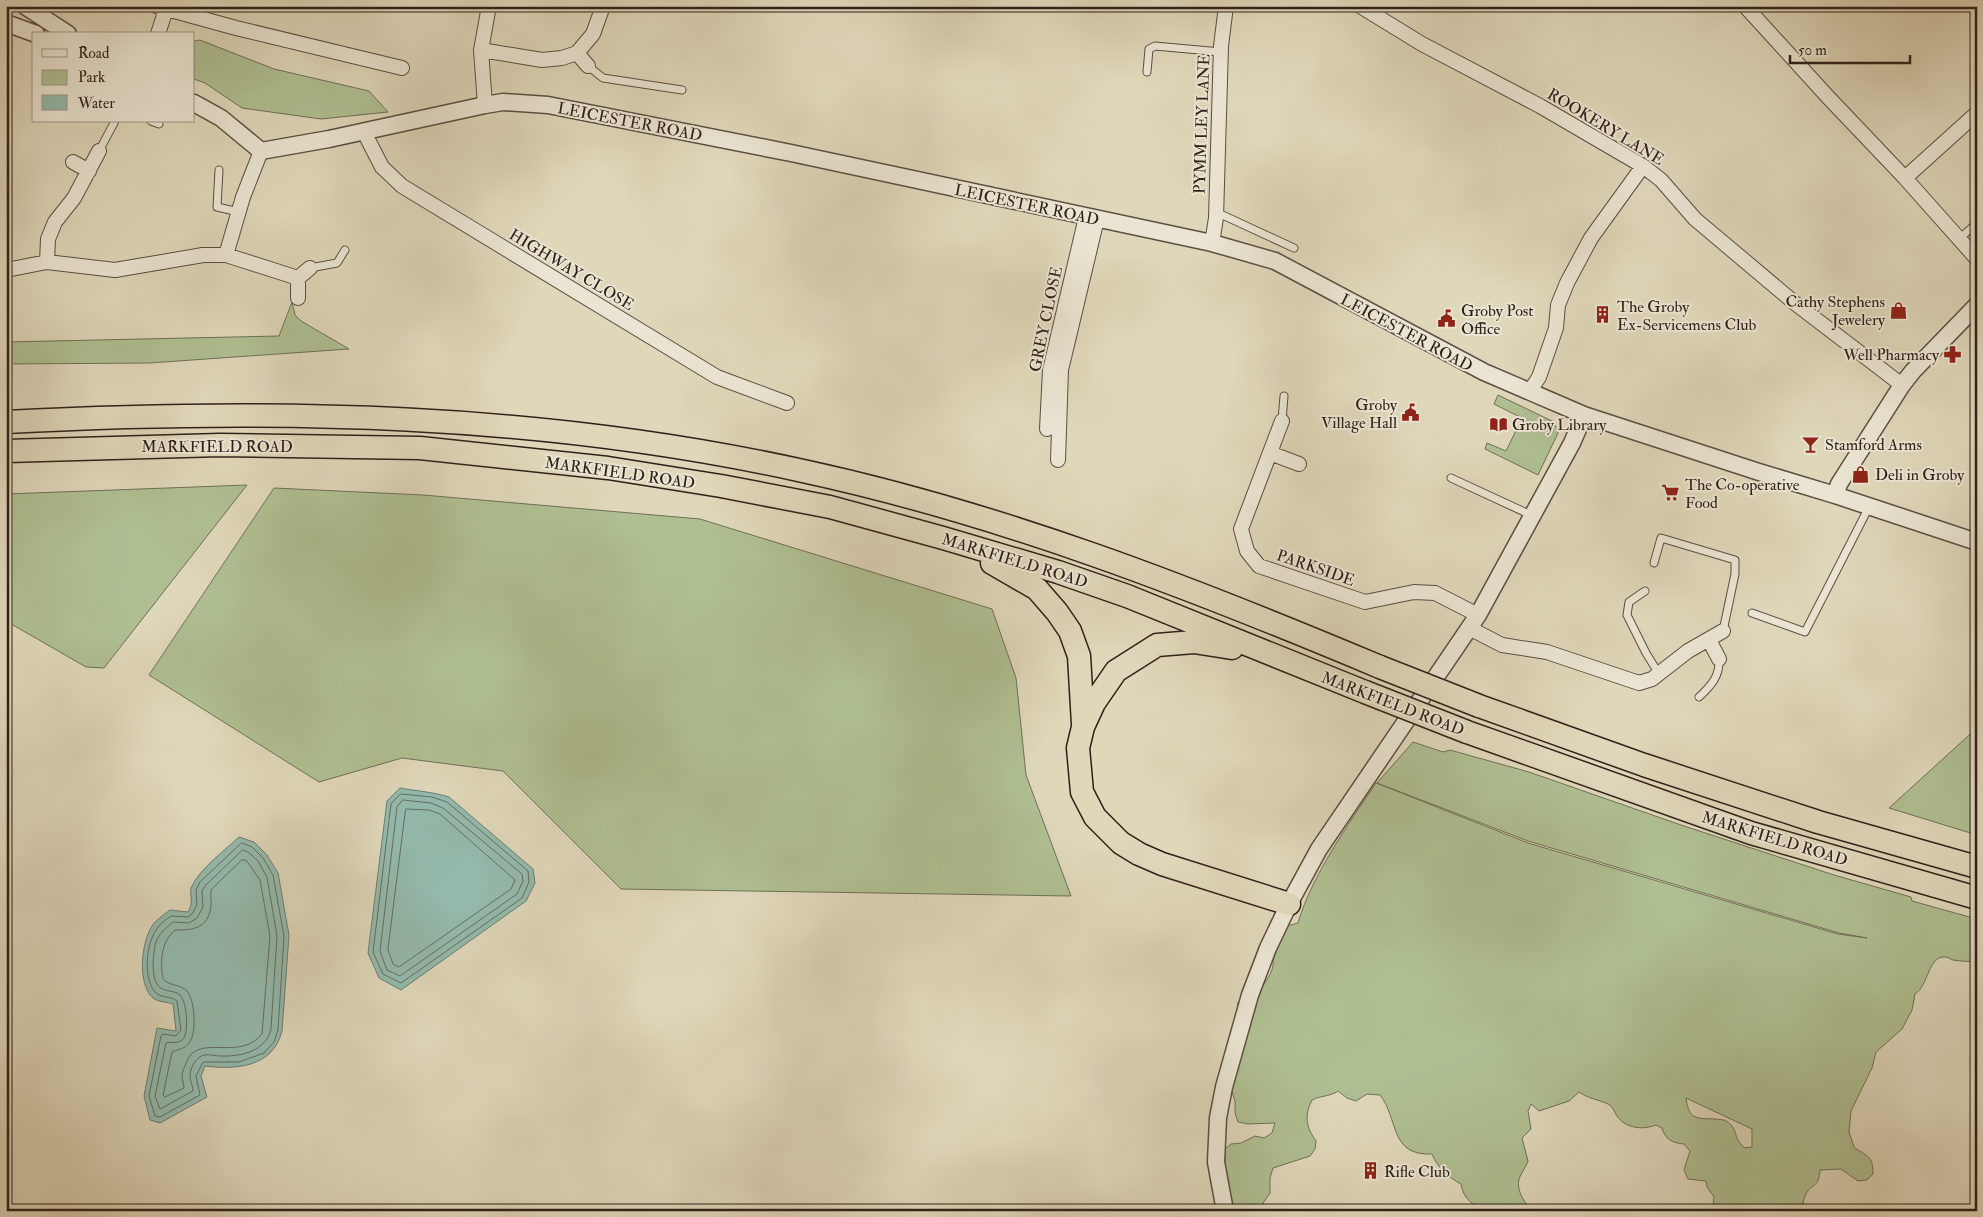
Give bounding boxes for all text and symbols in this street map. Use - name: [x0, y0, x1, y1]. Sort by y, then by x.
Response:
- legend: [32, 32, 195, 122]
- scale bar: [1790, 32, 1910, 64]
- text: 50 m: [1798, 41, 1827, 60]
- text: Road: [78, 44, 110, 63]
- street label: PYMM LEY LANE: [1190, 54, 1214, 194]
- text: Park: [78, 68, 105, 87]
- street label: ROOKERY LANE: [1543, 84, 1668, 170]
- text: Water: [77, 94, 115, 113]
- street label: LEICESTER ROAD: [556, 98, 704, 146]
- street label: LEICESTER ROAD: [953, 180, 1101, 230]
- street label: HIGHWAY CLOSE: [505, 225, 638, 315]
- street label: GREY CLOSE: [1025, 265, 1067, 374]
- street label: LEICESTER ROAD: [1337, 290, 1476, 376]
- place label: Cathy Stephens Jewelery: [1785, 292, 1886, 331]
- place label: The Groby Ex-Servicemens Club: [1617, 297, 1756, 335]
- shop icon: Cathy Stephens Jewelery: [1889, 300, 1909, 320]
- place label: Groby Post Office: [1461, 301, 1534, 339]
- building icon: The Groby Ex-Servicemens Club: [1593, 305, 1613, 325]
- public building icon: Groby Post Office: [1437, 309, 1457, 329]
- pharmacy icon: Well Pharmacy: [1943, 344, 1963, 364]
- place label: Well Pharmacy: [1842, 345, 1940, 365]
- place label: Groby Village Hall: [1321, 395, 1398, 433]
- public building icon: Groby Village Hall: [1401, 403, 1421, 423]
- library icon: Groby Library: [1488, 414, 1508, 434]
- place label: Groby Library: [1512, 415, 1607, 435]
- bar icon: Stamford Arms: [1801, 434, 1821, 454]
- place label: Stamford Arms: [1825, 435, 1922, 455]
- street label: MARKFIELD ROAD: [141, 437, 293, 457]
- street label: MARKFIELD ROAD: [543, 453, 696, 493]
- shop icon: Deli in Groby: [1851, 464, 1871, 484]
- place label: Deli in Groby: [1875, 465, 1965, 485]
- place label: The Co-operative Food: [1685, 475, 1800, 513]
- supermarket icon: The Co-operative Food: [1661, 483, 1681, 503]
- street label: MARKFIELD ROAD: [939, 529, 1090, 593]
- street label: PARKSIDE: [1274, 545, 1357, 591]
- street label: MARKFIELD ROAD: [1318, 667, 1467, 740]
- street label: MARKFIELD ROAD: [1699, 807, 1850, 871]
- building icon: Rifle Club: [1360, 1161, 1380, 1181]
- place label: Rifle Club: [1384, 1162, 1450, 1182]

